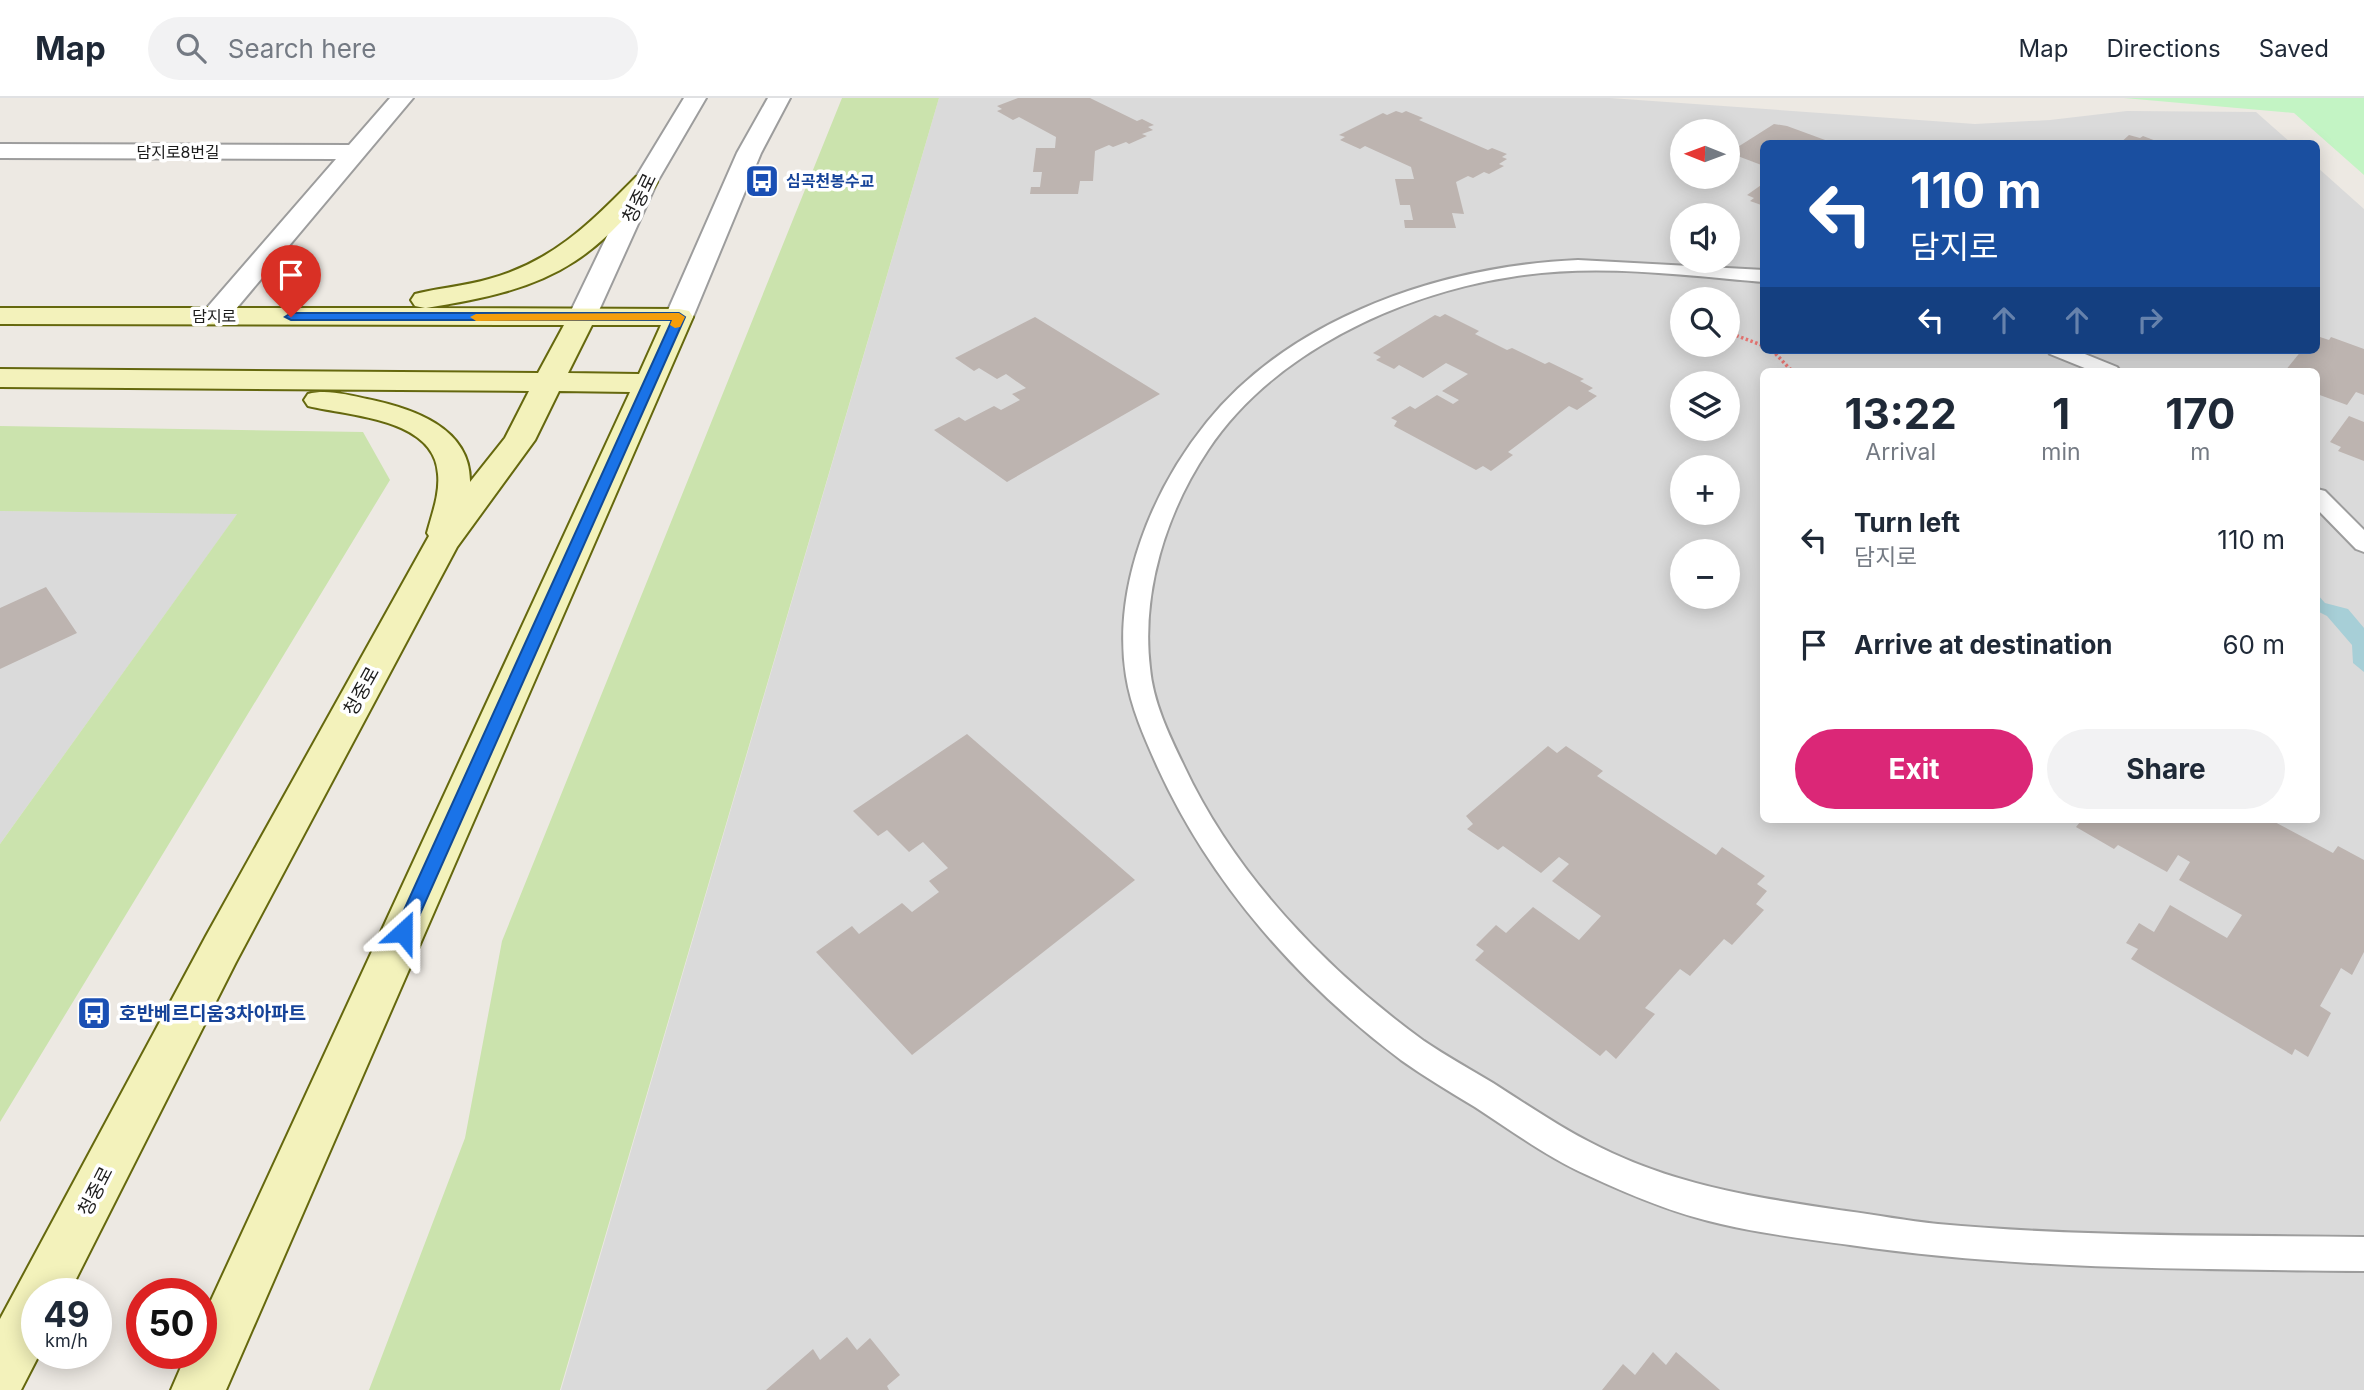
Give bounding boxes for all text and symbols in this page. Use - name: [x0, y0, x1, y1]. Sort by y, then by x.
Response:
- search box: [148, 17, 638, 80]
- text: Map: [35, 28, 106, 68]
- icon: search: [172, 29, 210, 67]
- text: Search here: [228, 33, 376, 64]
- text: Map: [2019, 34, 2068, 63]
- text: Directions: [2106, 34, 2221, 63]
- text: Saved: [2259, 34, 2329, 63]
- north arrow: [1670, 119, 1740, 189]
- map controls: [1670, 119, 1740, 609]
- street label: 담지로8번길: [136, 142, 220, 162]
- text: 110 m: [1910, 161, 2042, 220]
- bus stop icon: 심곡천봉수교: [743, 162, 781, 200]
- icon: left: [1795, 168, 1886, 259]
- street label: 청중로: [618, 170, 661, 227]
- place label: 심곡천봉수교: [786, 171, 875, 191]
- button: sound: [1670, 203, 1740, 273]
- text: 담지로: [1910, 227, 1998, 266]
- pin: [261, 245, 321, 317]
- icon: arrive: [272, 256, 310, 294]
- button: search: [1670, 287, 1740, 357]
- icon: left: [1912, 301, 1950, 339]
- icon: ahead: [1985, 301, 2023, 339]
- icon: ahead: [2058, 301, 2096, 339]
- icon: right: [2131, 301, 2169, 339]
- street label: 담지로: [192, 306, 236, 326]
- button: layers: [1670, 371, 1740, 441]
- text: 13:22: [1845, 388, 1957, 439]
- text: 1: [2052, 388, 2070, 439]
- text: 170: [2165, 388, 2235, 439]
- text: Arrival: [1865, 438, 1936, 466]
- text: min: [2041, 438, 2081, 466]
- text: m: [2190, 438, 2210, 466]
- button: +: [1670, 455, 1740, 525]
- text: Turn left: [1854, 507, 1960, 538]
- icon: left: [1795, 521, 1833, 559]
- text: 110 m: [2217, 524, 2285, 555]
- button: −: [1670, 539, 1740, 609]
- text: 담지로: [1854, 543, 1917, 571]
- icon: arrive: [1795, 626, 1833, 664]
- text: Arrive at destination: [1854, 629, 2113, 660]
- text: 60 m: [2222, 629, 2285, 660]
- street label: 청중로: [339, 663, 384, 720]
- button: Exit: [1795, 729, 2033, 809]
- button: Share: [2047, 729, 2285, 809]
- position arrow: [366, 895, 440, 969]
- bus stop icon: 호반베르디움3차아파트: [75, 994, 113, 1032]
- place label: 호반베르디움3차아파트: [119, 1002, 306, 1025]
- street label: 청중로: [73, 1163, 118, 1220]
- speed limit sign: 50: [126, 1278, 217, 1369]
- text: 49: [43, 1293, 90, 1335]
- text: km/h: [45, 1330, 88, 1351]

